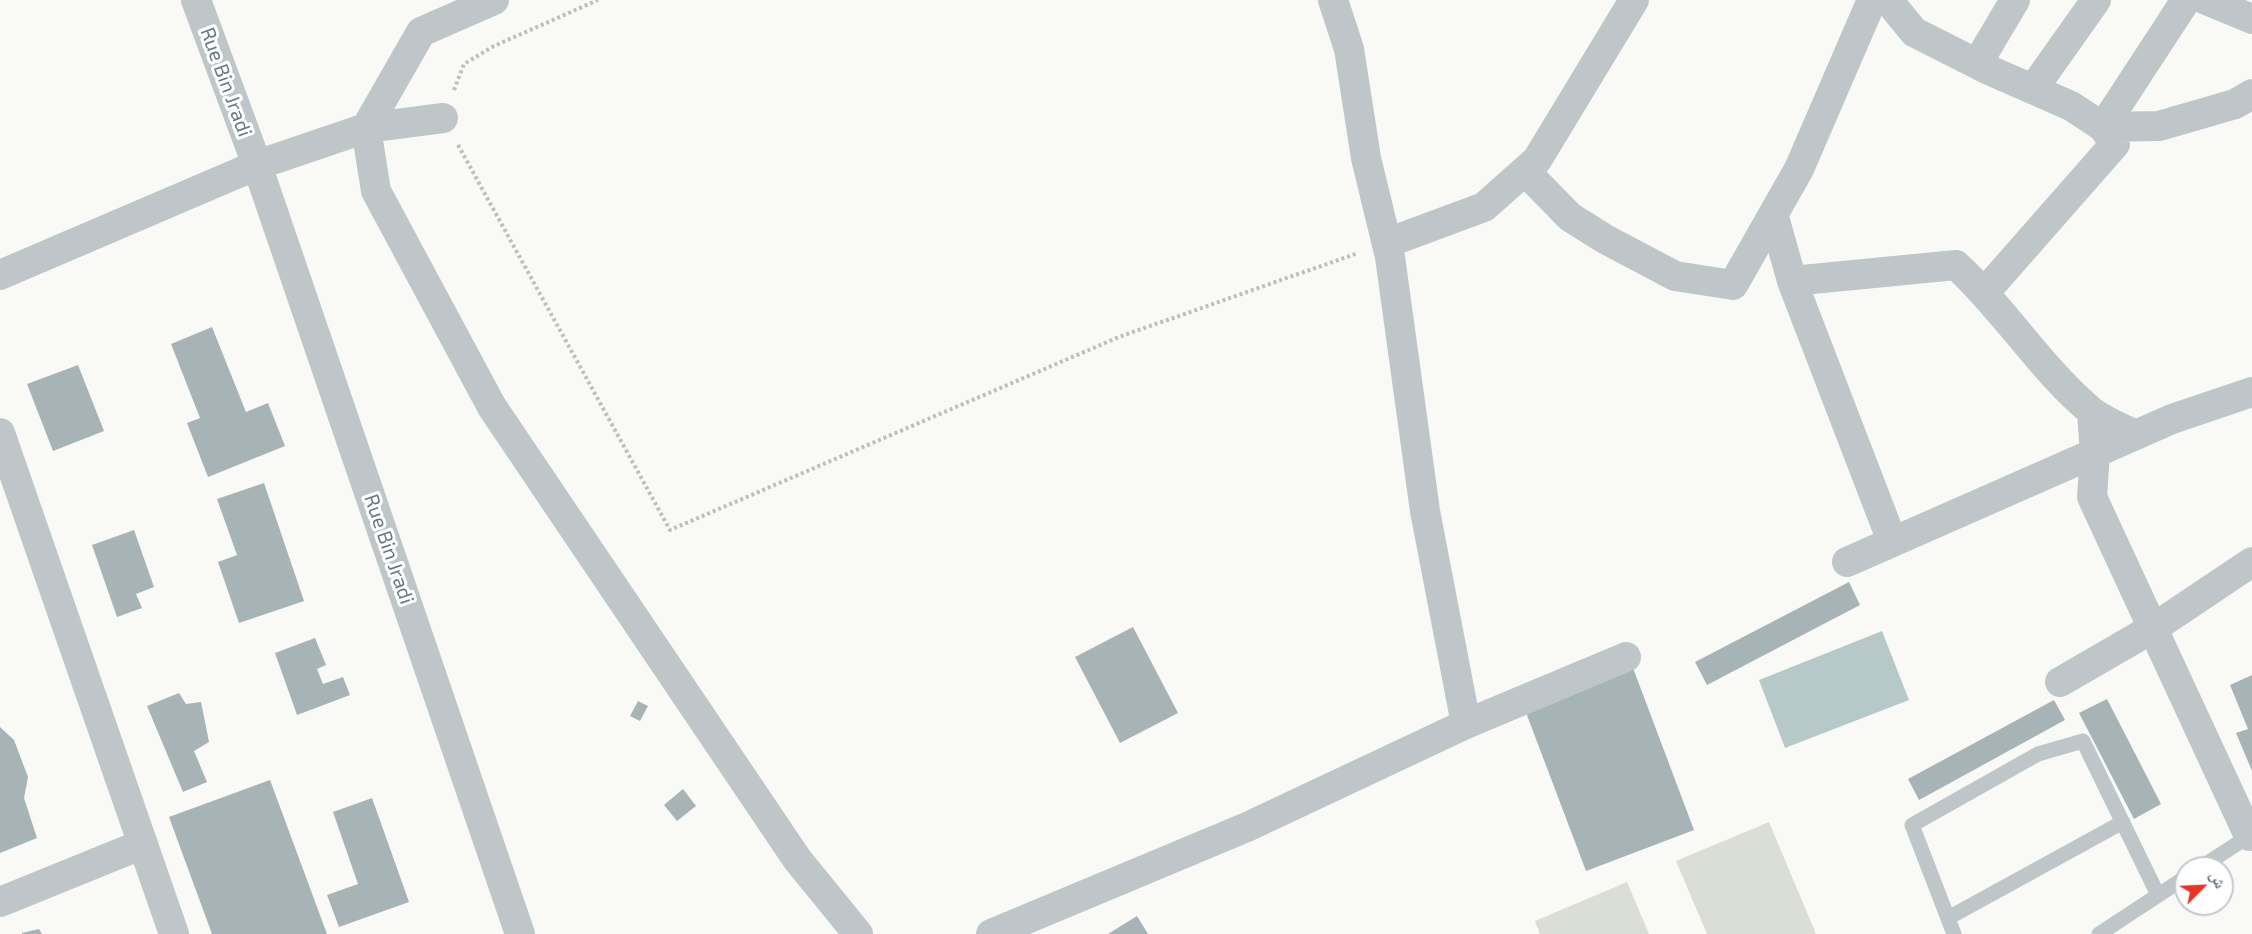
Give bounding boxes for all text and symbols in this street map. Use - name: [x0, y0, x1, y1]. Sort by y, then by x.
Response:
- street label: Rue Bin Jradi: [195, 24, 257, 140]
- street label: Rue Bin Jradi: [359, 491, 419, 607]
- north arrow: [2174, 856, 2234, 916]
- text: ش: [2207, 868, 2231, 891]

